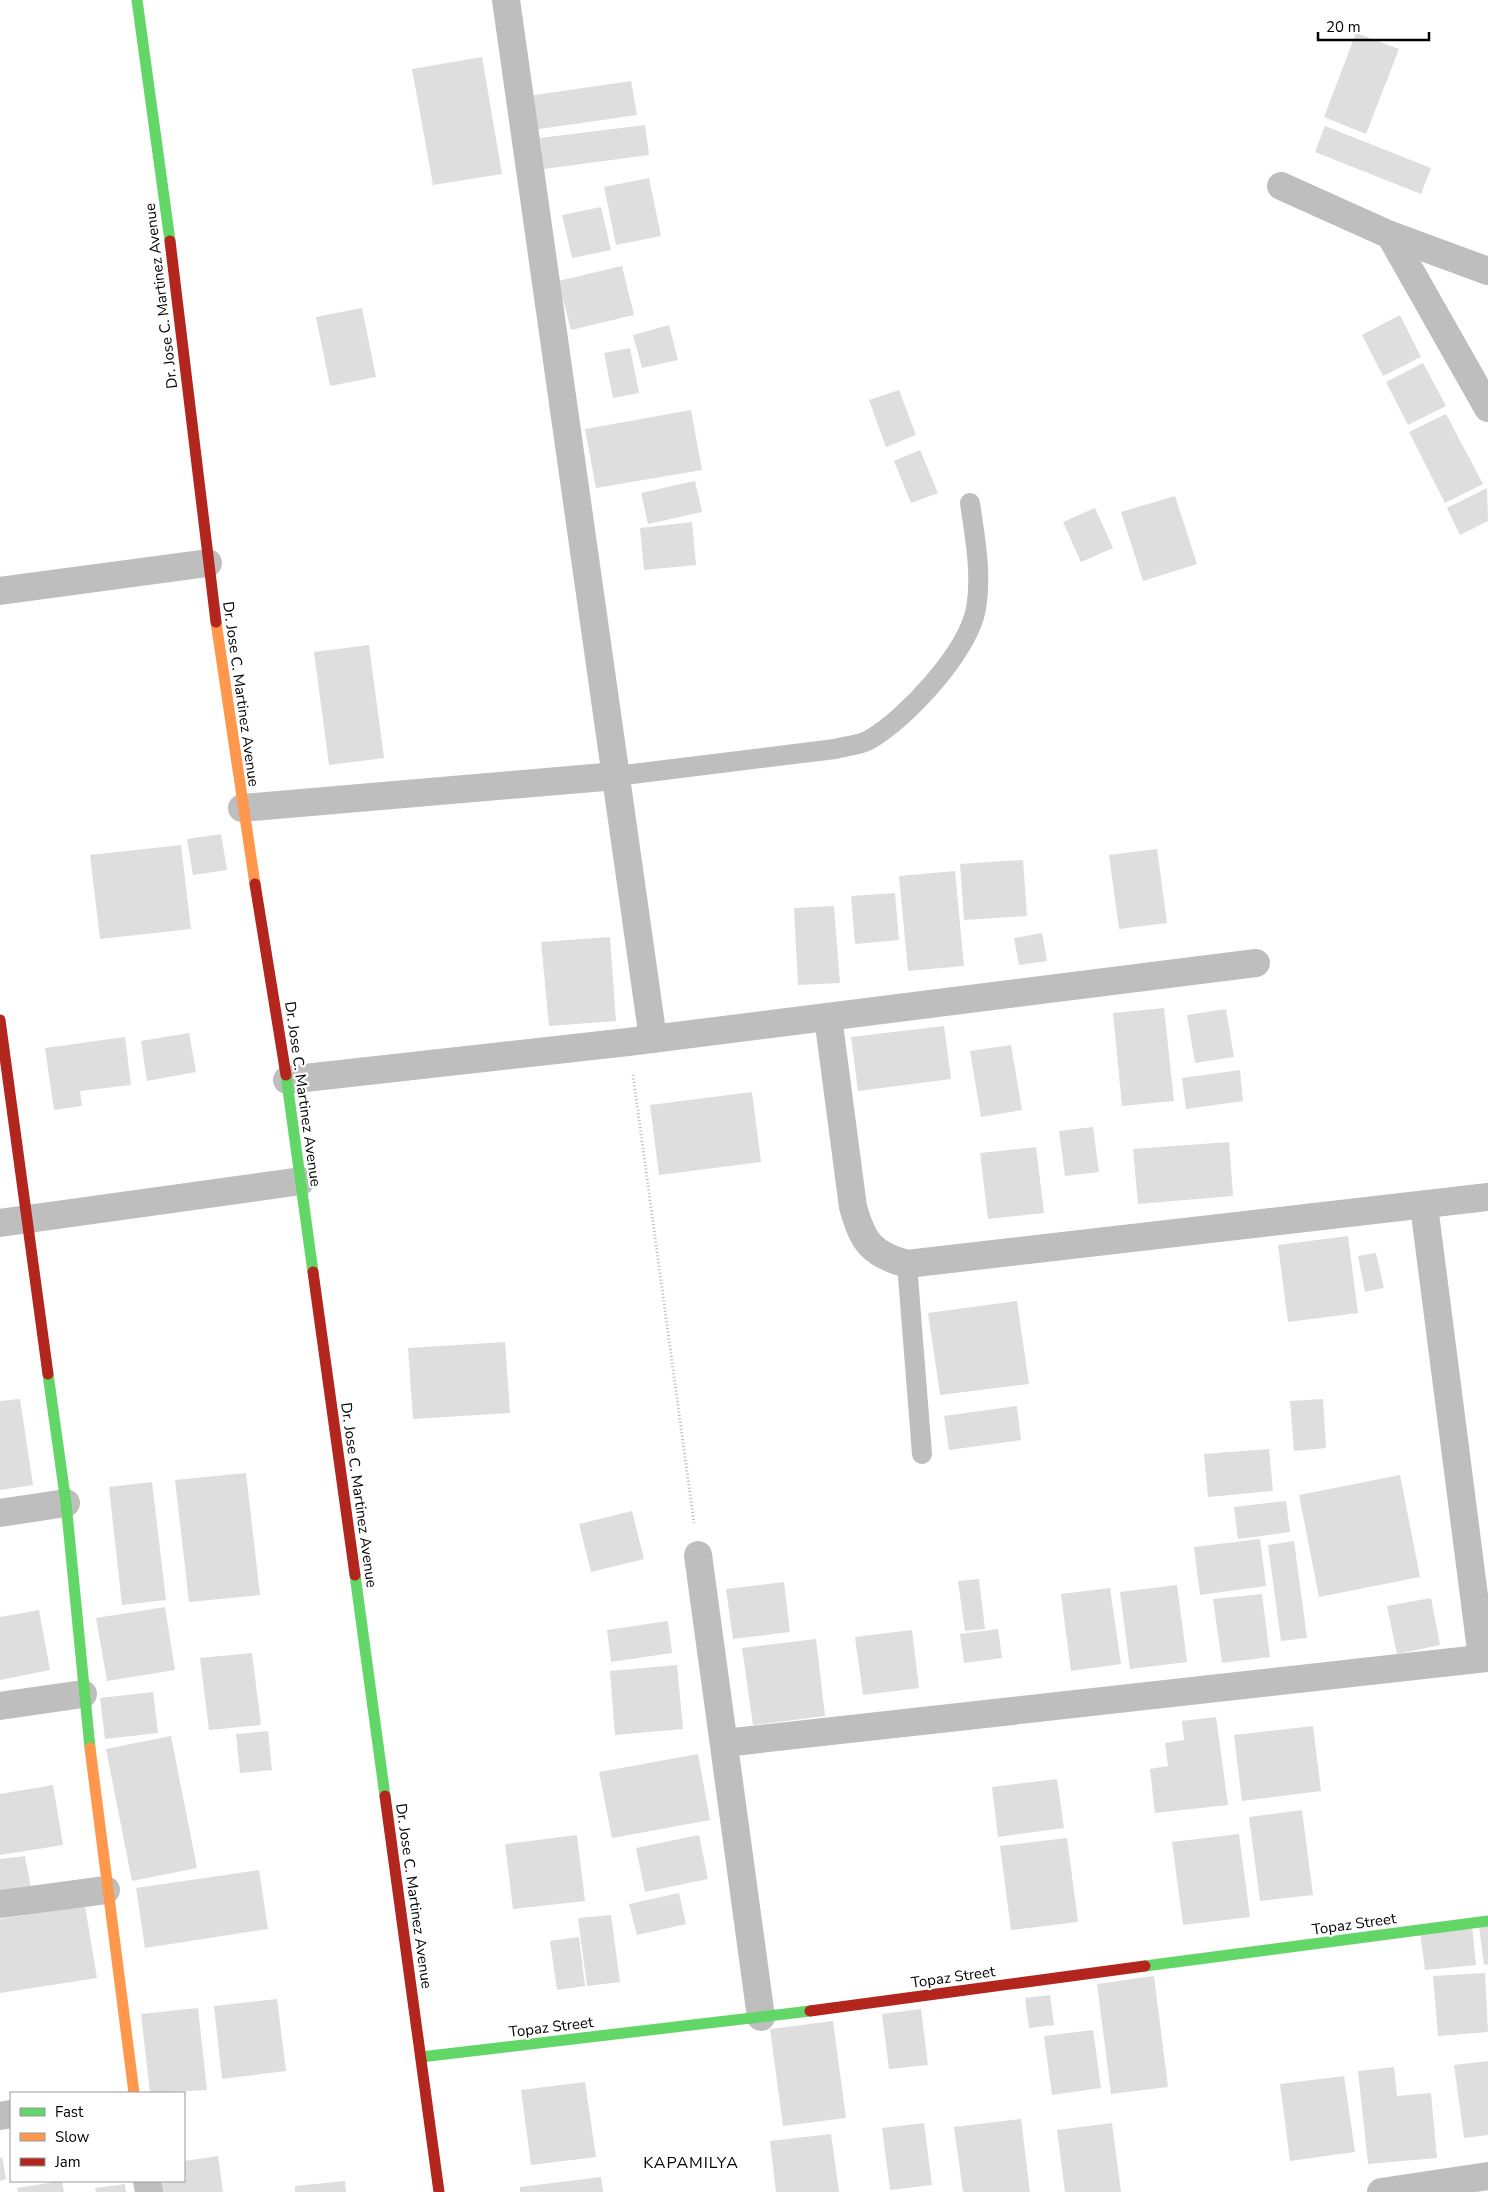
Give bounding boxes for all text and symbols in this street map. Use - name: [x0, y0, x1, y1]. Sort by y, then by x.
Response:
- scale bar: [1318, 10, 1429, 42]
- text: 20 m: [1326, 17, 1361, 37]
- street label: Dr. Jose C. Martinez Avenue: [140, 202, 182, 390]
- street label: Dr. Jose C. Martinez Avenue: [218, 600, 264, 788]
- street label: Dr. Jose C. Martinez Avenue: [280, 1000, 326, 1188]
- street label: Dr. Jose C. Martinez Avenue: [336, 1401, 382, 1589]
- street label: Dr. Jose C. Martinez Avenue: [391, 1802, 437, 1990]
- street label: Topaz Street: [1311, 1908, 1398, 1940]
- street label: Topaz Street: [910, 1961, 997, 1993]
- street label: Topaz Street: [508, 2012, 595, 2042]
- legend: [10, 2092, 185, 2182]
- text: Fast: [55, 2102, 84, 2122]
- text: Slow: [55, 2127, 90, 2147]
- text: Jam: [54, 2152, 81, 2172]
- district label: KAPAMILYA: [643, 2152, 739, 2174]

